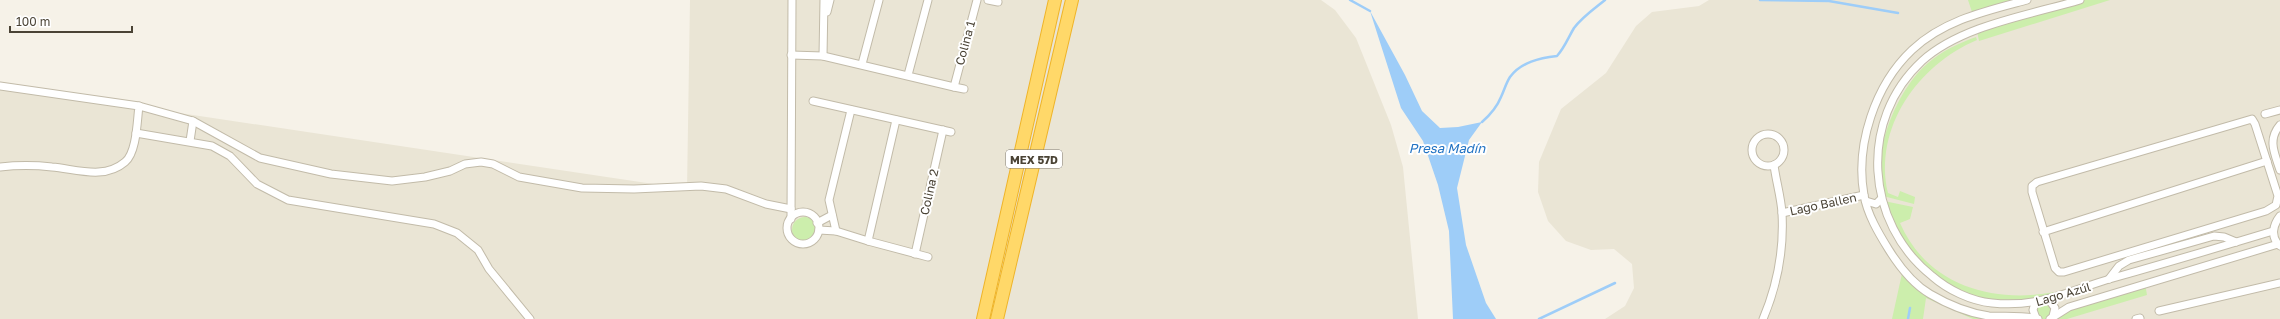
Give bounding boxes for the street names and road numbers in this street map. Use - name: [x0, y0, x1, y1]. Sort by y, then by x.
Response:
- street label: Colina 1: [952, 19, 978, 67]
- road number: MEX 57D: [1006, 150, 1062, 168]
- street label: Colina 2: [916, 168, 942, 216]
- street label: Lago Ballen: [1788, 190, 1858, 218]
- street label: Lago Azúl: [2034, 279, 2092, 309]

